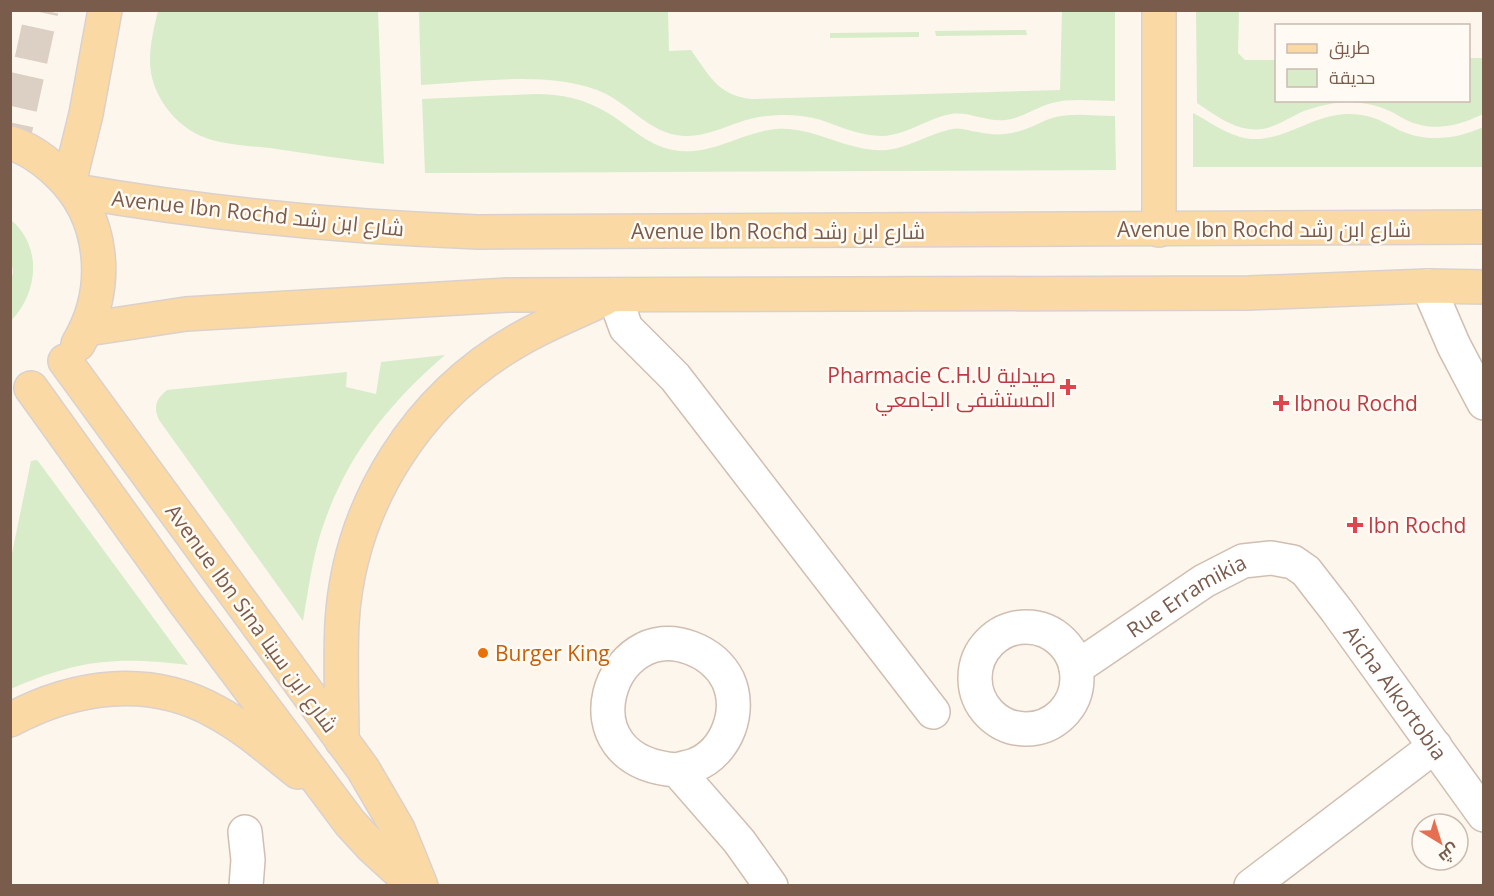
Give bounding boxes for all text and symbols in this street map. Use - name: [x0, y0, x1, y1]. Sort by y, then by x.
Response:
- legend: [1275, 24, 1470, 102]
- text: طريق: [1329, 35, 1370, 60]
- text: حديقة: [1329, 65, 1375, 89]
- street label: Avenue Ibn Rochd شارع ابن رشد: [110, 184, 406, 243]
- street label: Avenue Ibn Rochd شارع ابن رشد: [1117, 215, 1411, 244]
- street label: Avenue Ibn Rochd شارع ابن رشد: [631, 217, 925, 246]
- place label: Pharmacie C.H.U صيدلية المستشفى الجامعي: [827, 361, 1056, 416]
- marker: Pharmacie C.H.U صيدلية المستشفى الجامعي: [1061, 380, 1075, 394]
- place label: Ibnou Rochd: [1294, 389, 1418, 417]
- marker: Ibnou Rochd: [1272, 394, 1290, 412]
- street label: Avenue Ibn Sina شارع ابن سينا: [159, 498, 344, 738]
- place label: Ibn Rochd: [1368, 511, 1466, 539]
- marker: Ibn Rochd: [1346, 516, 1364, 534]
- street label: Rue Erramikia: [1121, 548, 1251, 644]
- street label: Aicha Alkortobia: [1338, 620, 1454, 765]
- place label: Burger King: [495, 639, 610, 667]
- marker: Burger King: [476, 646, 490, 660]
- north arrow: [1410, 812, 1470, 872]
- text: ش: [1434, 839, 1464, 869]

